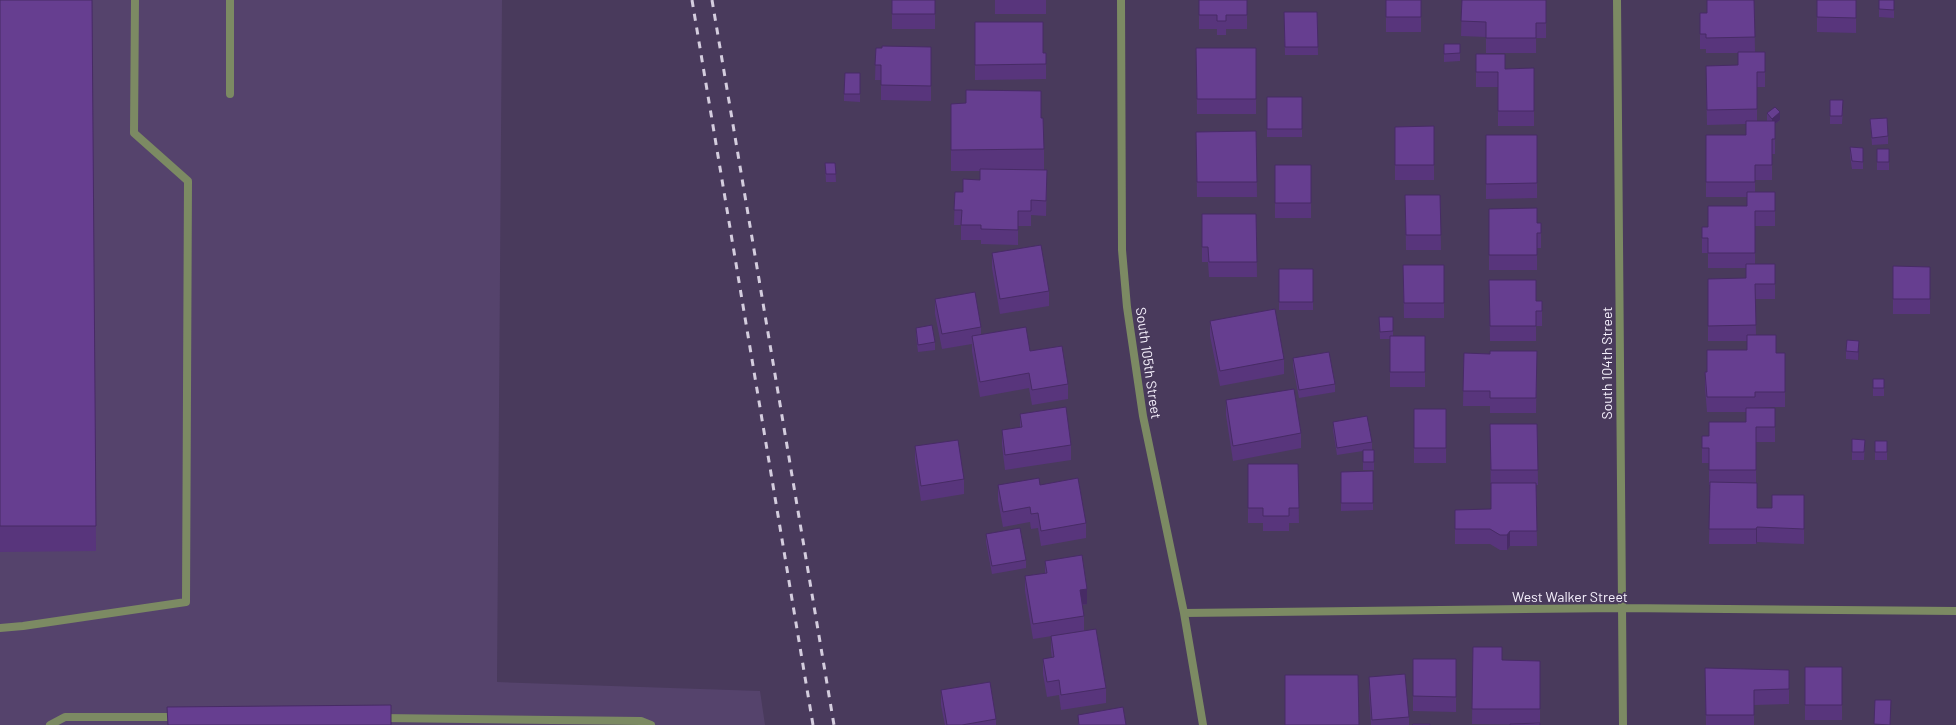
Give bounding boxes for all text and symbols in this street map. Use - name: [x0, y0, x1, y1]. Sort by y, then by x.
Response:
- street label: South 105th Street: [1133, 306, 1165, 420]
- street label: South 104th Street: [1598, 307, 1615, 419]
- street label: West Walker Street: [1512, 588, 1628, 605]

